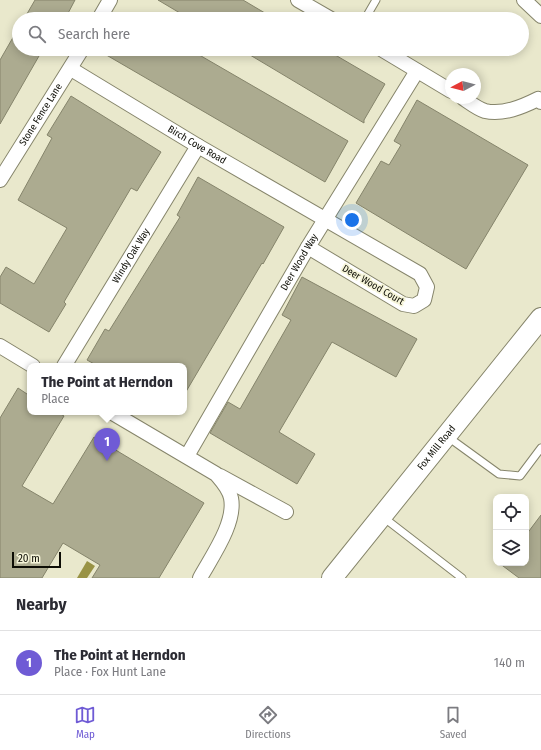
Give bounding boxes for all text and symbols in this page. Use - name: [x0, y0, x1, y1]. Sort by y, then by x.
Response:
- search box: [12, 12, 529, 56]
- icon: search: [26, 23, 48, 45]
- text: Search here: [58, 25, 130, 43]
- north arrow: [445, 68, 481, 104]
- street label: Stone Fence Lane: [17, 81, 65, 148]
- street label: Birch Cove Road: [165, 123, 228, 167]
- your location: [342, 210, 362, 230]
- street label: Windy Oak Way: [110, 226, 153, 285]
- street label: Deer Wood Way: [278, 231, 321, 293]
- street label: Deer Wood Court: [340, 262, 407, 308]
- popup: [27, 363, 187, 415]
- text: The Point at Herndon: [41, 373, 173, 391]
- text: Place: [41, 391, 69, 406]
- street label: Fox Mill Road: [415, 423, 458, 473]
- pin: 1: [94, 428, 120, 461]
- map controls: [493, 494, 529, 566]
- button: locate: [493, 494, 529, 530]
- button: layers: [493, 530, 529, 566]
- scale bar: [12, 550, 61, 569]
- text: 20 m: [18, 552, 40, 565]
- text: Nearby: [16, 594, 67, 615]
- text: The Point at Herndon: [54, 646, 186, 664]
- text: 1: [26, 655, 32, 670]
- text: 140 m: [494, 655, 525, 670]
- text: Place · Fox Hunt Lane: [54, 664, 166, 679]
- tab: Map: [74, 704, 96, 741]
- tab: Directions: [245, 704, 291, 741]
- tab: Saved: [440, 704, 467, 741]

